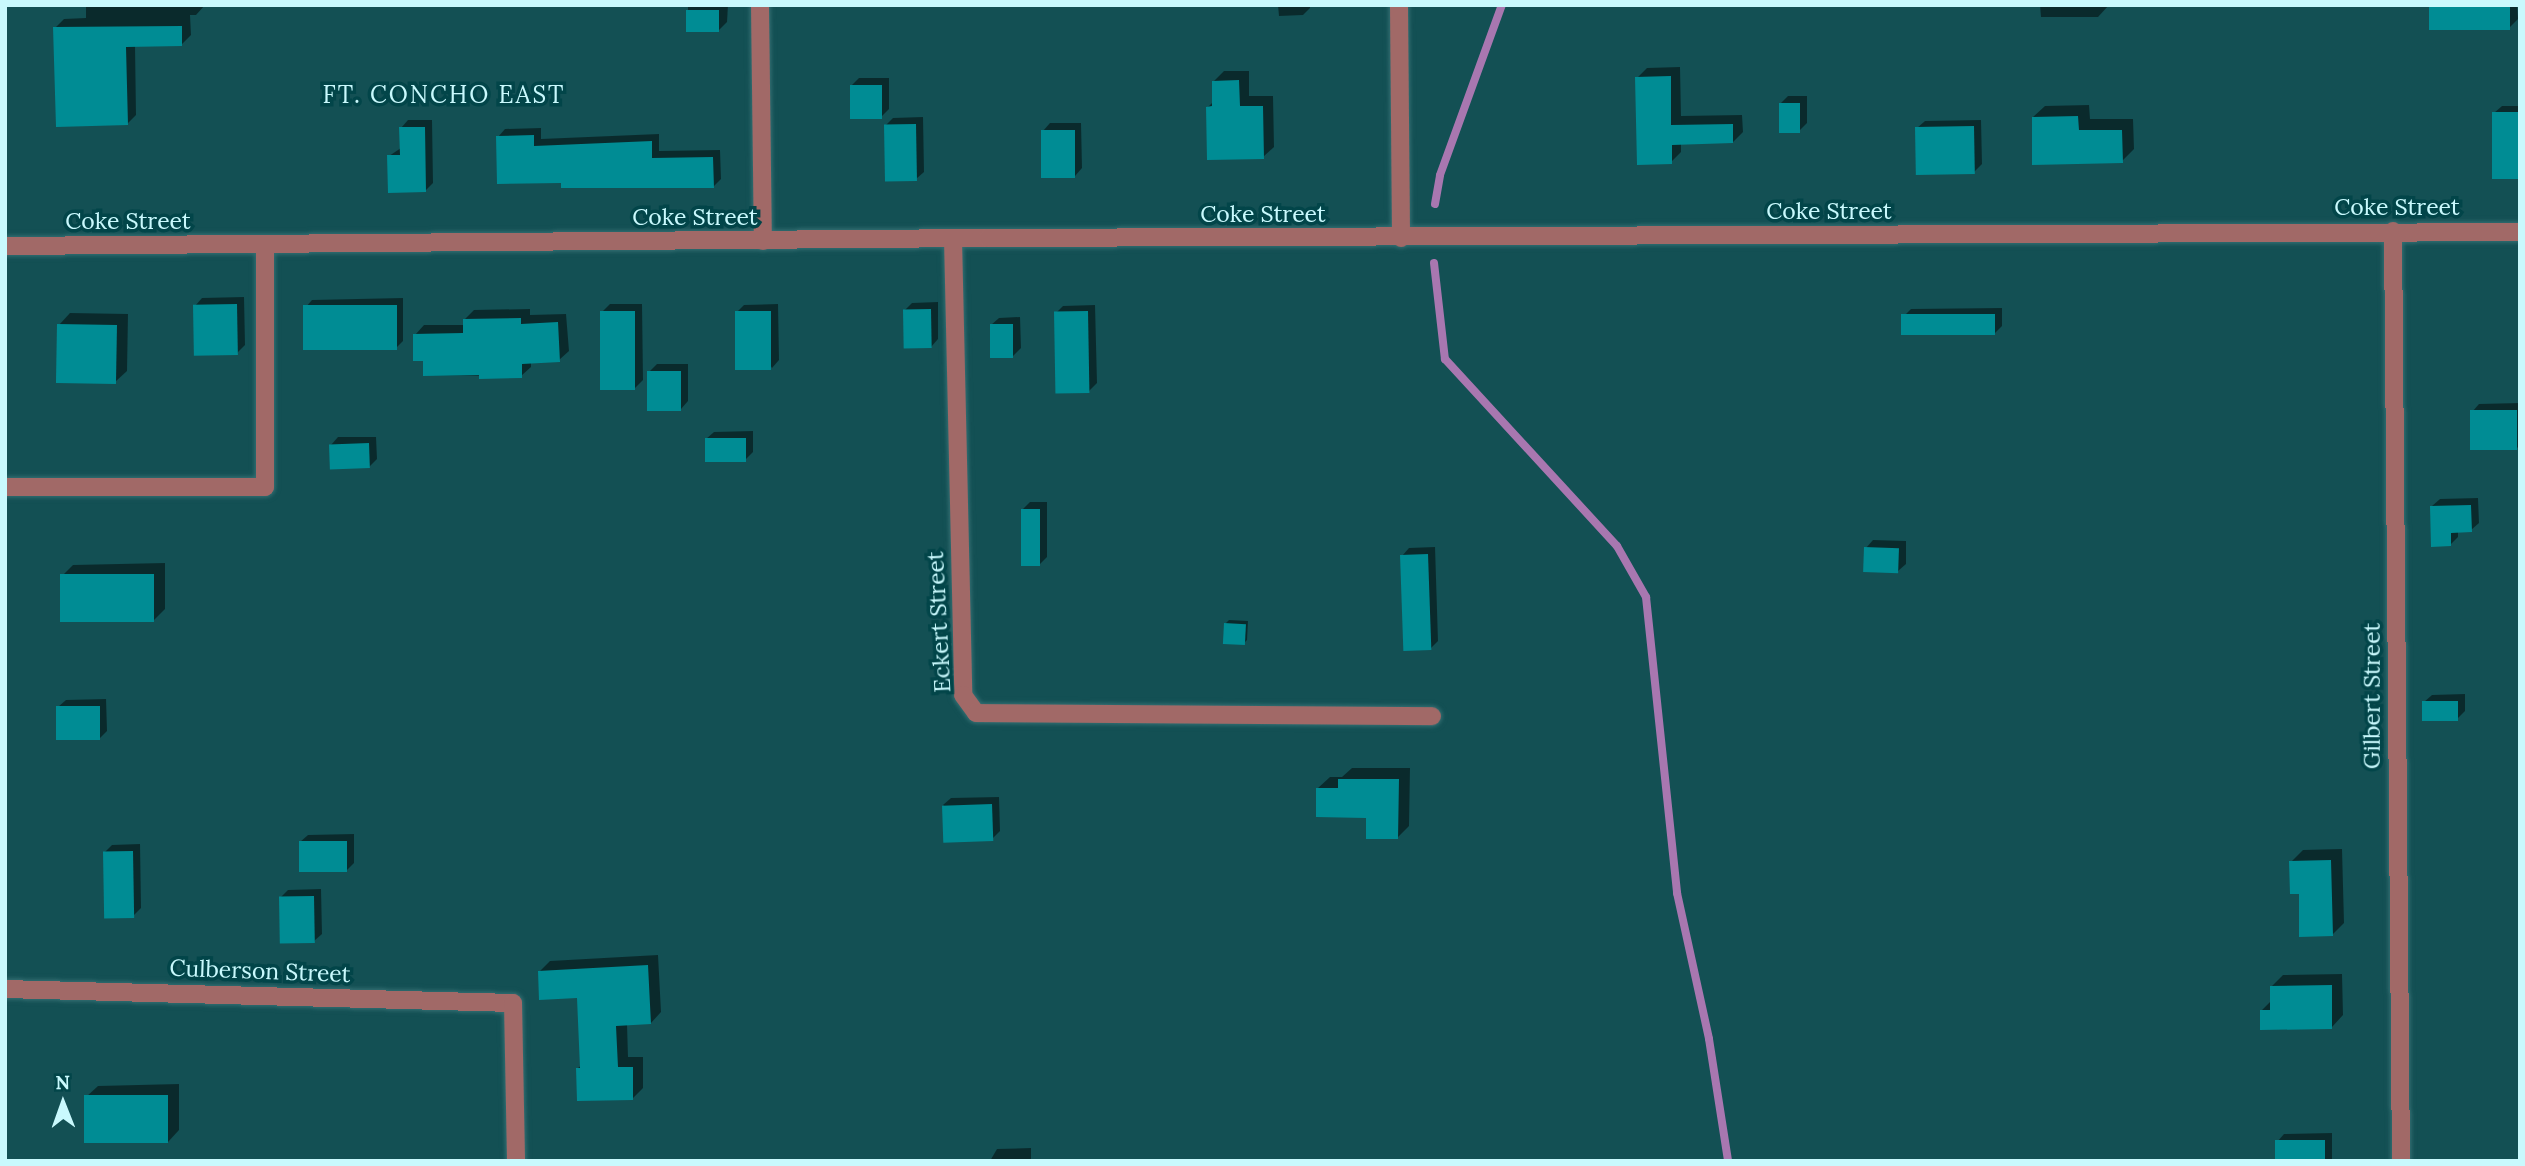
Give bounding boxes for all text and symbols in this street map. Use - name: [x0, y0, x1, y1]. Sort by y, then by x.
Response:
- district label: FT. CONCHO EAST: [324, 81, 564, 109]
- street label: Coke Street: [2334, 193, 2460, 221]
- street label: Coke Street: [1766, 197, 1892, 225]
- street label: Coke Street: [1200, 200, 1326, 228]
- street label: Coke Street: [632, 203, 758, 231]
- street label: Coke Street: [65, 207, 191, 235]
- street label: Eckert Street: [922, 551, 956, 693]
- street label: Gilbert Street: [2358, 623, 2386, 769]
- street label: Culberson Street: [169, 954, 351, 988]
- north arrow: [28, 1068, 98, 1138]
- text: N: [55, 1070, 70, 1094]

